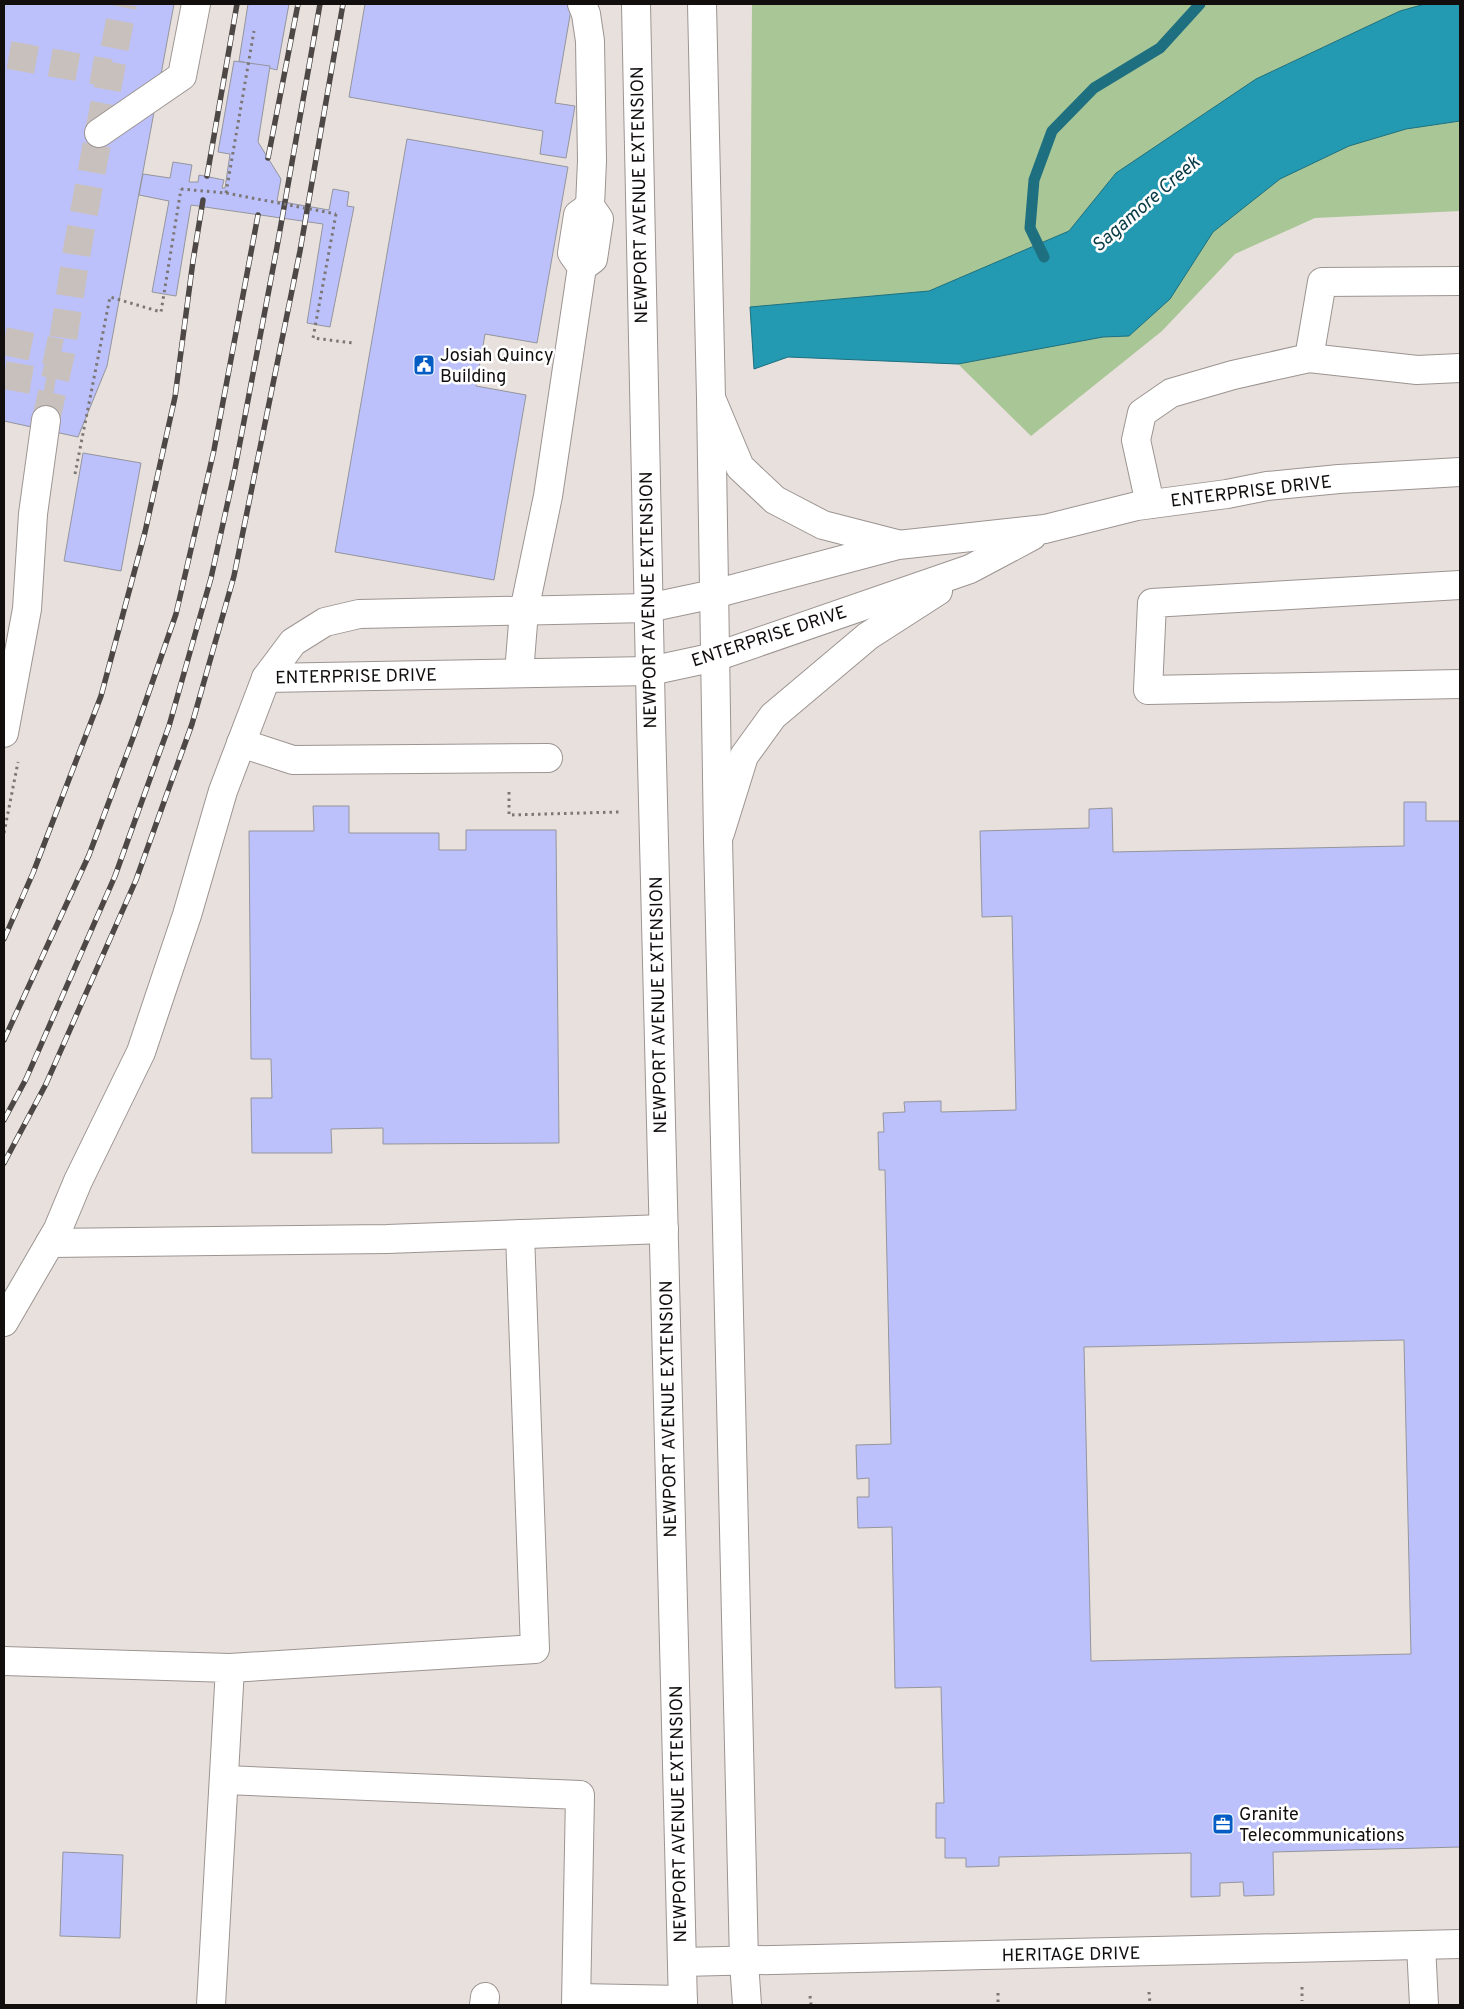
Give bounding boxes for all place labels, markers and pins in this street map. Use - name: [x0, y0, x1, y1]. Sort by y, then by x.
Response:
- place label: Josiah Quincy Building: [440, 345, 553, 389]
- public building icon: Josiah Quincy Building: [412, 353, 436, 377]
- place label: Granite Telecommunications: [1239, 1804, 1405, 1848]
- office icon: Granite Telecommunications: [1211, 1812, 1235, 1836]

